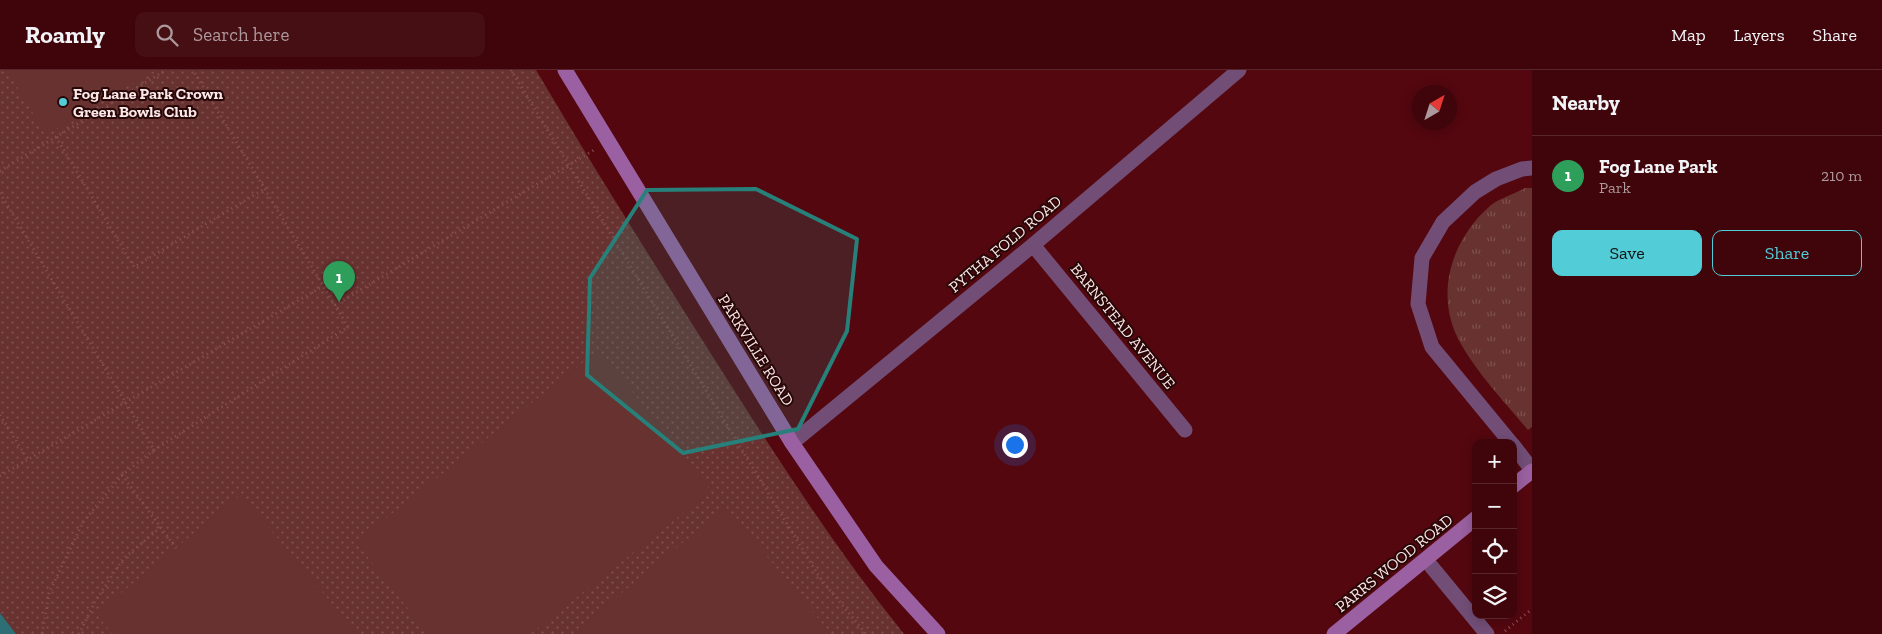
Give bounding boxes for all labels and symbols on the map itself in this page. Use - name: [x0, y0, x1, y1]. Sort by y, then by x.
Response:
- place label: Fog Lane Park Crown Green Bowls Club: [73, 84, 224, 121]
- north arrow: [1412, 85, 1457, 130]
- marker: Fog Lane Park Crown Green Bowls Club: [57, 96, 69, 108]
- street label: PYTHA FOLD ROAD: [945, 191, 1065, 297]
- street label: BARNSTEAD AVENUE: [1067, 259, 1179, 393]
- pin: 1: [323, 261, 355, 302]
- street label: PARKVILLE ROAD: [714, 291, 798, 409]
- your location: [1002, 432, 1028, 458]
- street label: PARRS WOOD ROAD: [1332, 510, 1456, 616]

